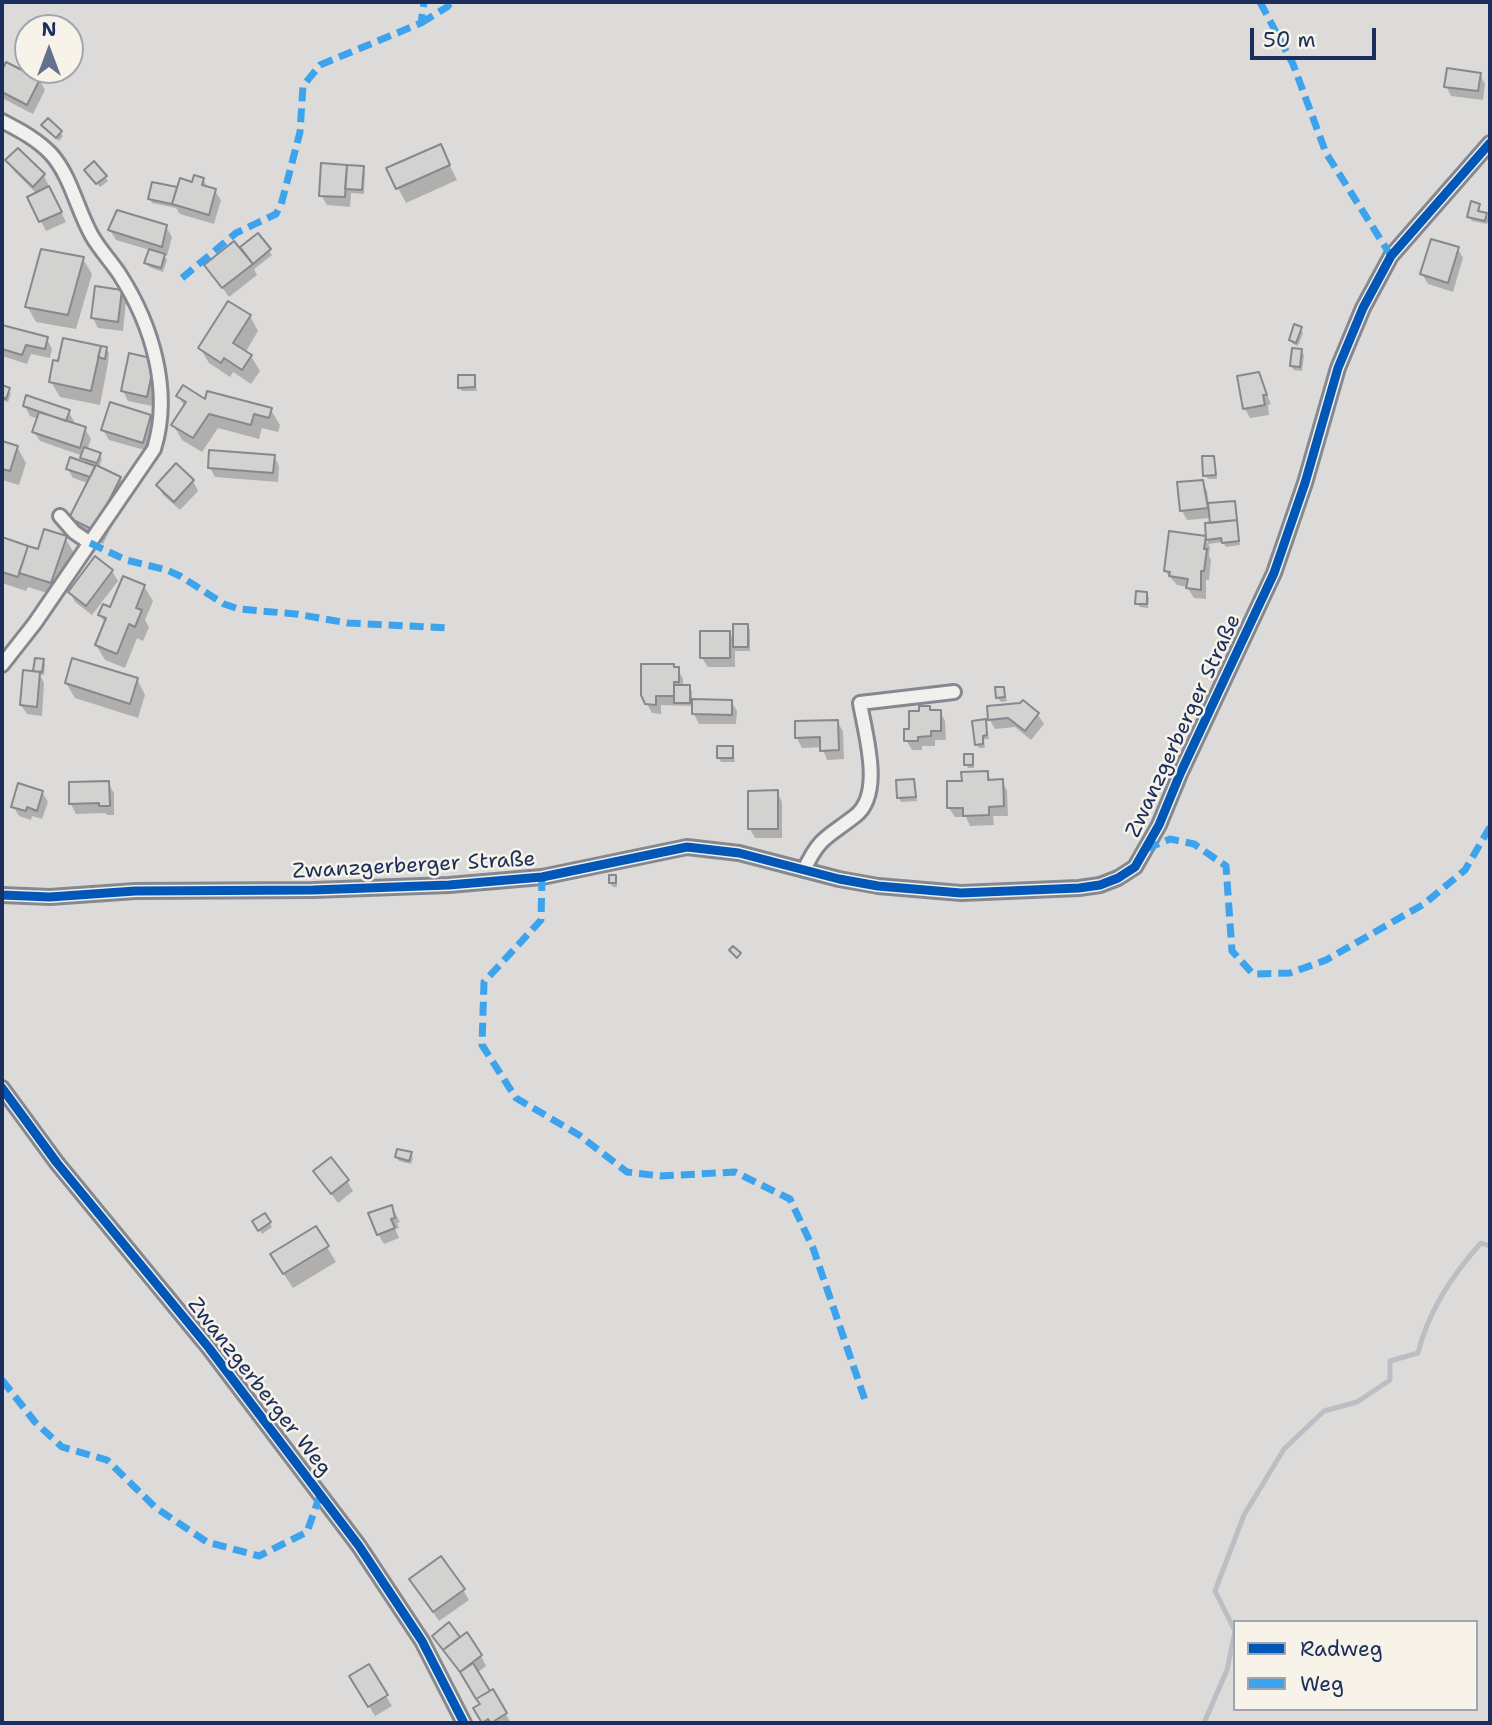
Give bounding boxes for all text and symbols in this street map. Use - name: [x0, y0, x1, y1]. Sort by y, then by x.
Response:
- north arrow: [14, 14, 84, 84]
- scale bar: [1254, 14, 1380, 58]
- text: N: [41, 17, 57, 42]
- text: 50 m: [1263, 26, 1316, 54]
- street label: Zwanzgerberger Straße: [1121, 610, 1247, 842]
- street label: Zwanzgerberger Straße: [292, 847, 536, 885]
- street label: Zwanzgerberger Weg: [182, 1293, 336, 1481]
- legend: [1233, 1620, 1478, 1711]
- text: Radweg: [1300, 1635, 1383, 1663]
- text: Weg: [1300, 1670, 1344, 1698]

